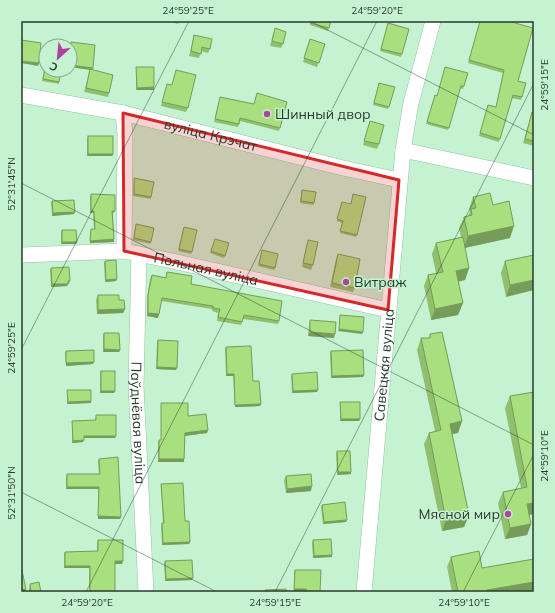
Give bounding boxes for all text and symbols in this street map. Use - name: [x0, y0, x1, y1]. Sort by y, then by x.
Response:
- text: 24°59'25"E: [162, 4, 214, 17]
- text: 24°59'20"E: [351, 4, 403, 17]
- north arrow: [38, 38, 78, 78]
- text: С: [47, 59, 60, 75]
- text: 24°59'15"E: [538, 59, 551, 111]
- place label: Шинный двор: [275, 105, 371, 123]
- marker: Шинный двор: [262, 109, 272, 119]
- street label: вуліца Крэчат: [162, 115, 260, 155]
- text: 52°31'45"N: [5, 157, 18, 211]
- street label: Польная вуліца: [152, 248, 260, 289]
- place label: Витраж: [354, 273, 407, 291]
- marker: Витраж: [341, 277, 351, 287]
- street label: Савецкая вуліца: [370, 308, 398, 422]
- text: 24°59'25"E: [5, 322, 18, 374]
- street label: Паўднёвая вуліца: [127, 361, 150, 485]
- text: 24°59'10"E: [538, 430, 551, 482]
- text: 52°31'50"N: [5, 466, 18, 520]
- place label: Мясной мир: [418, 505, 500, 523]
- marker: Мясной мир: [503, 509, 513, 519]
- text: 24°59'20"E: [61, 596, 113, 609]
- text: 24°59'15"E: [249, 596, 301, 609]
- text: 24°59'10"E: [438, 596, 490, 609]

